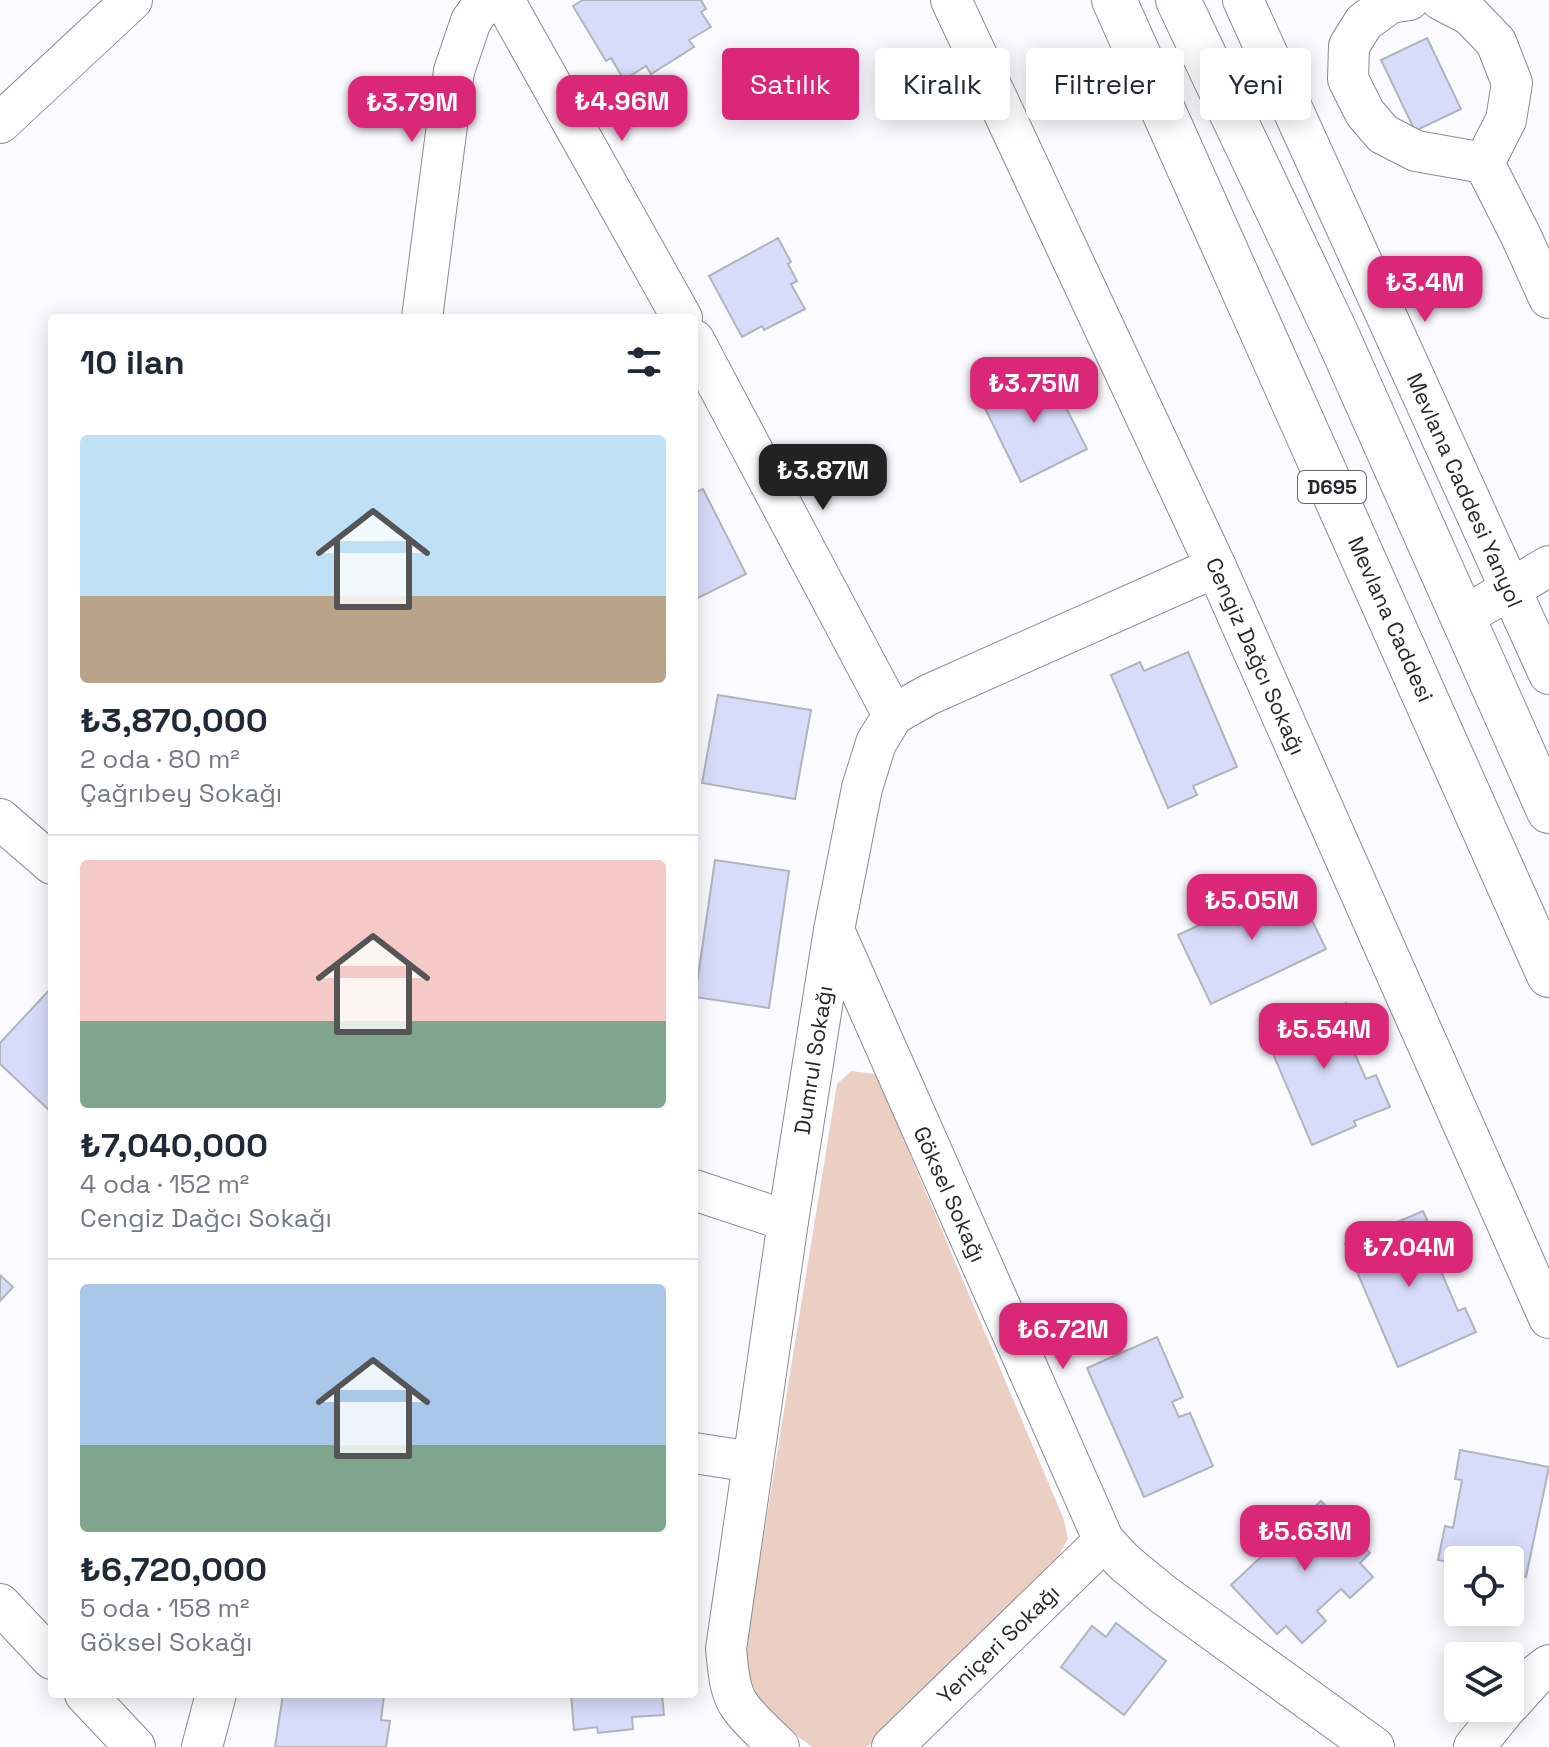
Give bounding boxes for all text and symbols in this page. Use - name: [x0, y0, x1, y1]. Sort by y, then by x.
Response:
- chip: Satılık: [722, 48, 859, 120]
- chip: Kiralık: [875, 48, 1010, 120]
- chip: Filtreler: [1026, 48, 1184, 120]
- chip: Yeni: [1200, 48, 1311, 120]
- pin: ₺4.96M: [557, 75, 687, 143]
- pin: ₺3.79M: [347, 76, 477, 144]
- text: ₺4.96M: [574, 84, 670, 118]
- text: ₺3.79M: [366, 85, 458, 119]
- pin: ₺3.4M: [1369, 256, 1481, 324]
- text: ₺3.4M: [1385, 265, 1465, 299]
- icon: filters: [622, 340, 666, 384]
- text: 10 ilan: [80, 341, 185, 384]
- pin: ₺3.75M: [969, 357, 1099, 425]
- text: ₺3.75M: [988, 366, 1080, 400]
- street label: Mevlana Caddesi Yanyol: [1401, 368, 1529, 612]
- pin: ₺3.87M: [758, 444, 888, 512]
- text: ₺3.87M: [777, 453, 869, 487]
- road number: D695: [1298, 471, 1366, 503]
- icon: home: [301, 487, 445, 631]
- street label: Mevlana Caddesi: [1342, 532, 1440, 706]
- street label: Cengiz Dağcı Sokağı: [1200, 553, 1312, 759]
- text: ₺3,870,000: [80, 699, 268, 742]
- text: 2 oda · 80 m²: [80, 742, 240, 776]
- text: Çağrıbey Sokağı: [80, 776, 282, 810]
- pin: ₺5.05M: [1187, 874, 1317, 942]
- text: ₺5.05M: [1205, 883, 1299, 917]
- icon: home: [301, 912, 445, 1056]
- street label: Dumrul Sokağı: [787, 984, 839, 1136]
- pin: ₺5.54M: [1259, 1003, 1389, 1071]
- text: ₺5.54M: [1277, 1012, 1371, 1046]
- street label: Göksel Sokağı: [908, 1122, 992, 1266]
- text: ₺7,040,000: [80, 1124, 268, 1167]
- text: 4 oda · 152 m²: [80, 1167, 249, 1201]
- text: Cengiz Dağcı Sokağı: [80, 1201, 332, 1235]
- pin: ₺7.04M: [1344, 1221, 1474, 1289]
- text: ₺7.04M: [1363, 1230, 1455, 1264]
- pin: ₺6.72M: [998, 1303, 1128, 1371]
- text: ₺6.72M: [1017, 1312, 1109, 1346]
- icon: home: [301, 1336, 445, 1480]
- pin: ₺5.63M: [1240, 1505, 1370, 1573]
- text: ₺5.63M: [1258, 1514, 1352, 1548]
- map controls: [1444, 1546, 1524, 1722]
- button: locate: [1444, 1546, 1524, 1626]
- text: ₺6,720,000: [80, 1548, 267, 1591]
- street label: Yeniçeri Sokağı: [931, 1579, 1065, 1709]
- text: 5 oda · 158 m²: [80, 1591, 249, 1625]
- text: Göksel Sokağı: [80, 1625, 252, 1659]
- button: layers: [1444, 1642, 1524, 1722]

